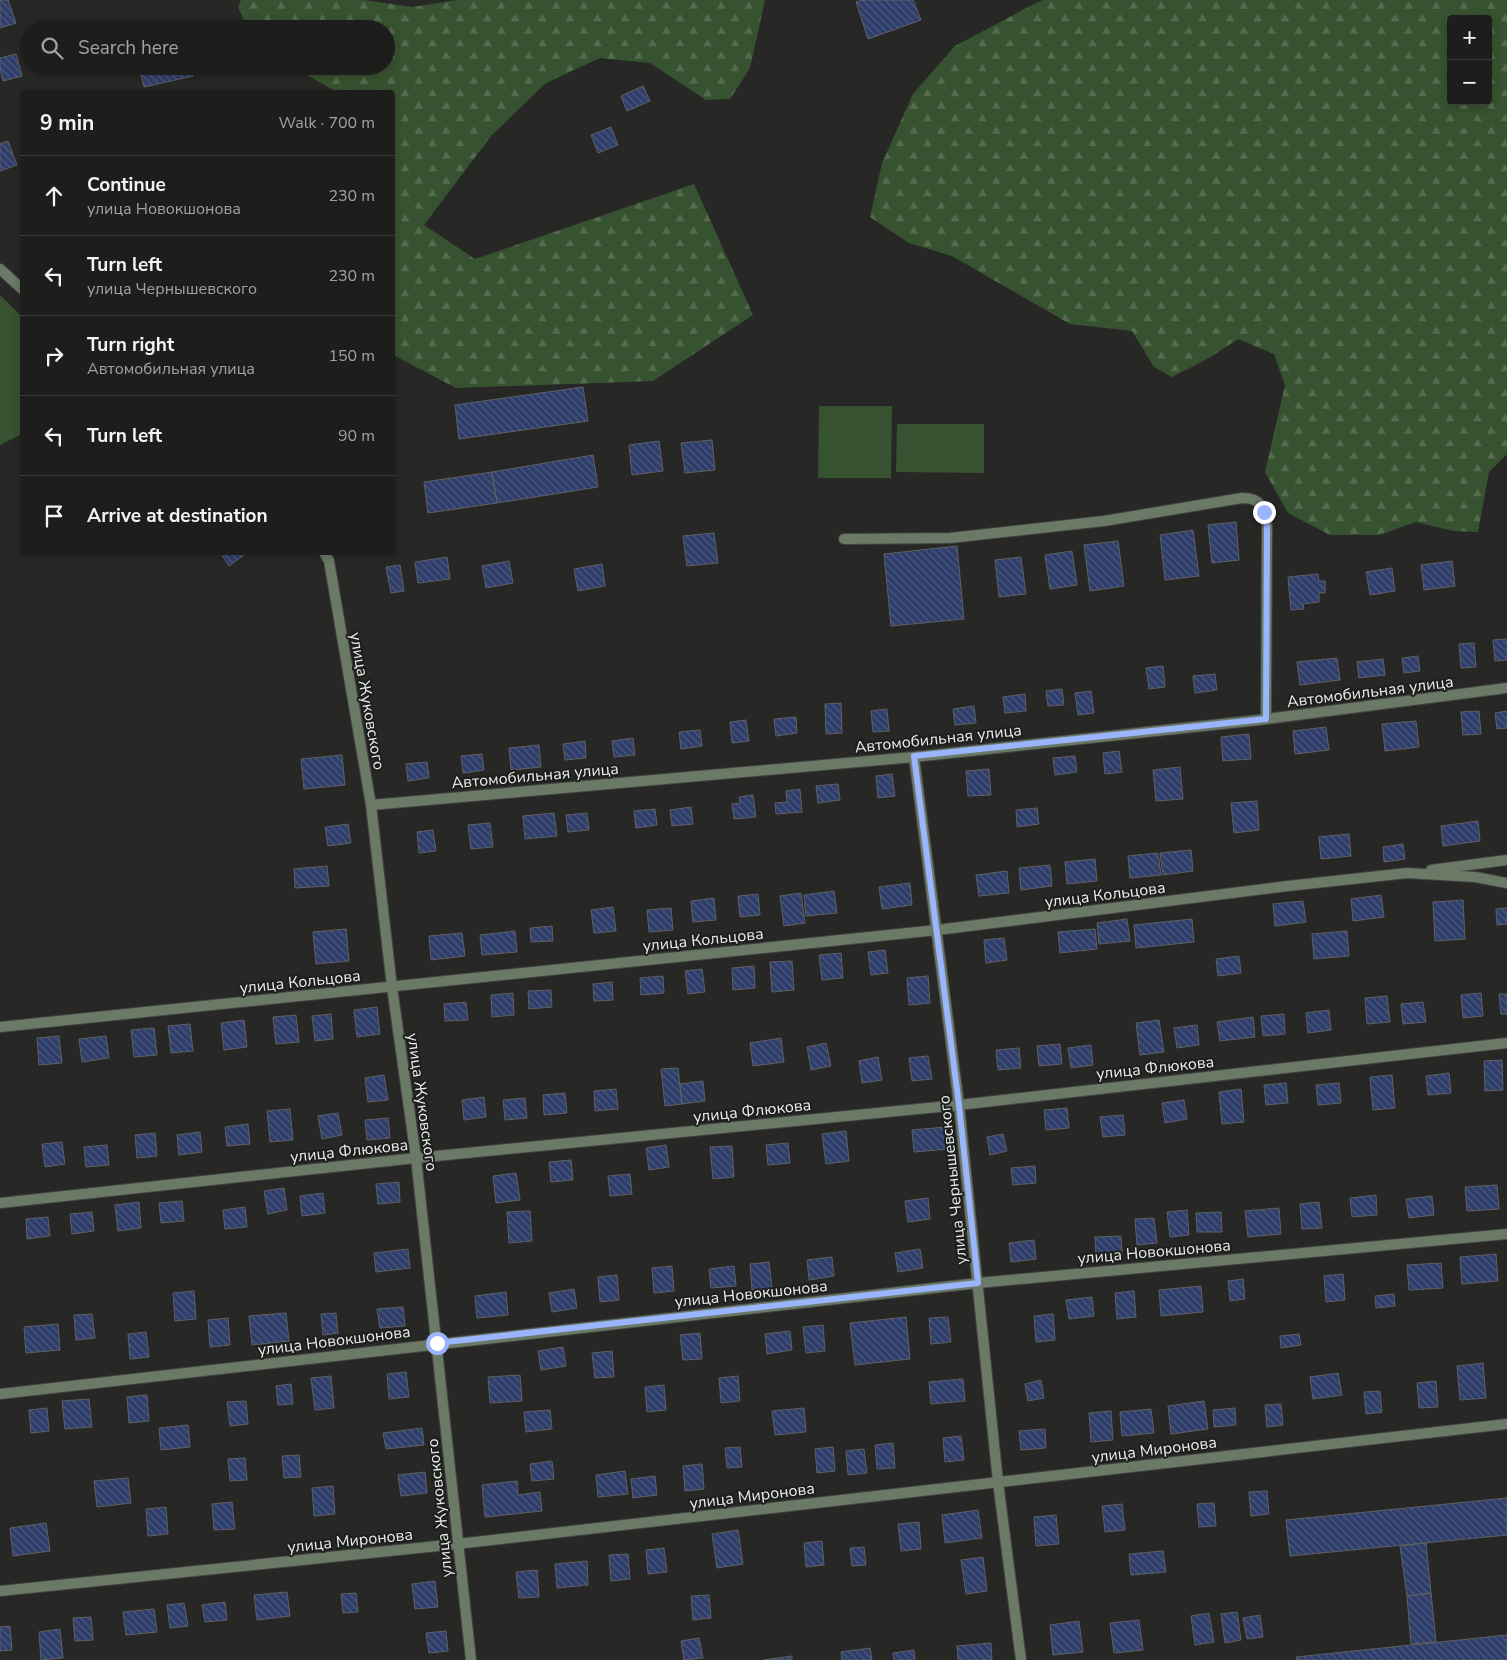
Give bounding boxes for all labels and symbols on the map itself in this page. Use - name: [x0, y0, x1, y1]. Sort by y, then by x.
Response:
- route end: [1253, 501, 1276, 524]
- street label: улица Жуковского: [344, 631, 390, 772]
- street label: Автомобильная улица: [1285, 671, 1455, 713]
- street label: Автомобильная улица: [853, 719, 1023, 759]
- street label: Автомобильная улица: [451, 758, 620, 794]
- street label: улица Кольцова: [1043, 877, 1167, 913]
- street label: улица Кольцова: [642, 923, 765, 957]
- street label: улица Кольцова: [239, 965, 362, 999]
- street label: улица Жуковского: [401, 1032, 443, 1173]
- street label: улица Флюкова: [1095, 1051, 1215, 1085]
- street label: улица Флюкова: [692, 1094, 812, 1128]
- street label: улица Чернышевского: [933, 1094, 973, 1266]
- street label: улица Флюкова: [289, 1134, 409, 1168]
- street label: улица Новокшонова: [1076, 1234, 1232, 1270]
- street label: улица Новокшонова: [673, 1275, 829, 1313]
- street label: улица Новокшонова: [256, 1321, 412, 1361]
- route start: [426, 1332, 449, 1355]
- street label: улица Миронова: [1090, 1431, 1218, 1469]
- street label: улица Жуковского: [422, 1437, 458, 1578]
- street label: улица Миронова: [688, 1477, 816, 1515]
- street label: улица Миронова: [286, 1523, 414, 1559]

